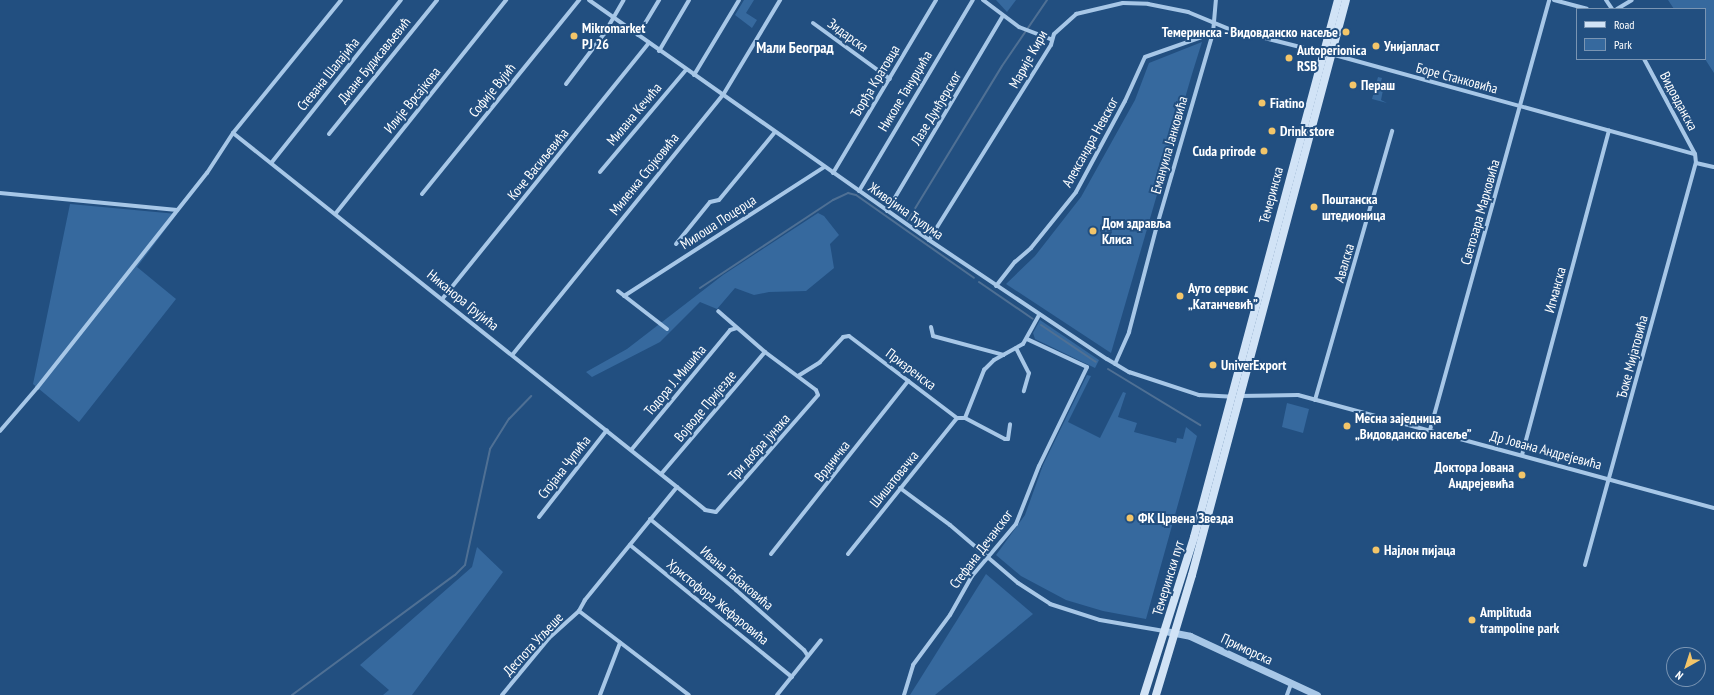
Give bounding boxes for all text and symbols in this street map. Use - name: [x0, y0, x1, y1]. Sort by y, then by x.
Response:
- legend: [1576, 8, 1706, 60]
- street label: Диане Будисављевић: [334, 14, 414, 106]
- street label: Зидарска: [824, 15, 872, 55]
- text: Road: [1614, 17, 1634, 32]
- place label: Mikromarket PJ 26: [582, 20, 645, 52]
- place label: Темеринска - Видовданско насеље: [1160, 24, 1338, 40]
- street label: Марије Кири: [1005, 27, 1051, 91]
- marker: Темеринска - Видовданско насеље: [1341, 27, 1351, 37]
- marker: Mikromarket PJ 26: [569, 31, 579, 41]
- street label: Стевана Шалајића: [293, 34, 363, 114]
- text: Park: [1614, 37, 1632, 52]
- place label: Унијапласт: [1384, 38, 1439, 54]
- district label: Мали Београд: [756, 39, 834, 57]
- marker: Унијапласт: [1371, 41, 1381, 51]
- street label: Ђорђа Кратовца: [847, 42, 903, 120]
- place label: Autoperionica RSB: [1297, 42, 1366, 74]
- street label: Николе Танурџића: [874, 47, 936, 135]
- marker: Autoperionica RSB: [1284, 53, 1294, 63]
- street label: Софије Вујић: [465, 59, 519, 121]
- street label: Боре Станковића: [1414, 59, 1500, 97]
- street label: Илије Врсајкова: [380, 64, 444, 136]
- street label: Лазе Дунђерског: [907, 68, 965, 148]
- street label: Видовданска: [1656, 69, 1702, 133]
- place label: Пераш: [1361, 77, 1395, 93]
- street label: Милана Кечића: [603, 79, 665, 149]
- marker: Пераш: [1348, 80, 1358, 90]
- street label: Александра Невског: [1058, 94, 1122, 190]
- street label: Емануила Јанковића: [1147, 94, 1191, 196]
- place label: Fiatino: [1270, 95, 1305, 111]
- marker: Fiatino: [1257, 98, 1267, 108]
- place label: Drink store: [1280, 123, 1335, 139]
- street label: Коче Васиљевића: [504, 125, 572, 203]
- marker: Drink store: [1267, 126, 1277, 136]
- street label: Миленка Стојковића: [606, 130, 682, 218]
- place label: Cuda prirode: [1193, 143, 1256, 159]
- marker: Cuda prirode: [1259, 146, 1269, 156]
- street label: Светозара Марковића: [1457, 157, 1503, 267]
- street label: Темеринска: [1255, 165, 1287, 225]
- street label: Живојина Ћулума: [865, 179, 947, 243]
- street label: Милоша Поцерца: [677, 191, 759, 253]
- place label: Поштанска штедионица: [1322, 191, 1385, 224]
- marker: Поштанска штедионица: [1309, 202, 1319, 212]
- place label: Дом здравља Клиса: [1102, 215, 1171, 248]
- marker: Дом здравља Клиса: [1087, 225, 1099, 237]
- street label: Авалска: [1330, 242, 1358, 284]
- street label: Игманска: [1541, 265, 1569, 315]
- street label: Никанора Грујића: [424, 266, 502, 334]
- place label: Ауто сервис „Катанчевић”: [1188, 280, 1258, 312]
- marker: Ауто сервис „Катанчевић”: [1175, 291, 1185, 301]
- street label: Ђоке Мијатовића: [1613, 313, 1651, 401]
- street label: Тодора Ј. Мишића: [640, 341, 710, 419]
- street label: Призренска: [883, 345, 939, 393]
- place label: UniverExport: [1221, 357, 1286, 373]
- marker: UniverExport: [1208, 360, 1218, 370]
- street label: Војводе Пријезде: [670, 367, 740, 445]
- street label: Три добра јунака: [725, 410, 793, 484]
- place label: Месна заједница „Видовданско насеље”: [1355, 410, 1472, 442]
- marker: Месна заједница „Видовданско насеље”: [1342, 421, 1352, 431]
- street label: Др Јована Андрејевића: [1488, 427, 1604, 473]
- street label: Стојана Чупића: [534, 432, 594, 502]
- street label: Врдничка: [811, 437, 853, 485]
- street label: Шишатовачка: [866, 447, 922, 511]
- place label: Доктора Јована Андрејевића: [1434, 459, 1514, 492]
- marker: Доктора Јована Андрејевића: [1517, 470, 1527, 480]
- street label: Стефана Дечанског: [946, 506, 1016, 592]
- place label: ФК Црвена Звезда: [1138, 510, 1234, 526]
- marker: ФК Црвена Звезда: [1125, 513, 1135, 523]
- street label: Темерински пут: [1149, 539, 1187, 617]
- street label: Ивана Табаковића: [697, 542, 777, 614]
- place label: Најлон пијаца: [1384, 542, 1455, 558]
- marker: Најлон пијаца: [1371, 545, 1381, 555]
- street label: Христофора Жефаровића: [664, 556, 772, 648]
- place label: Amplituda trampoline park: [1480, 604, 1559, 636]
- street label: Деспота Угљеше: [499, 609, 567, 679]
- marker: Amplituda trampoline park: [1467, 615, 1477, 625]
- street label: Приморска: [1219, 630, 1275, 668]
- north arrow: [1666, 647, 1706, 687]
- text: N: [1672, 668, 1686, 683]

